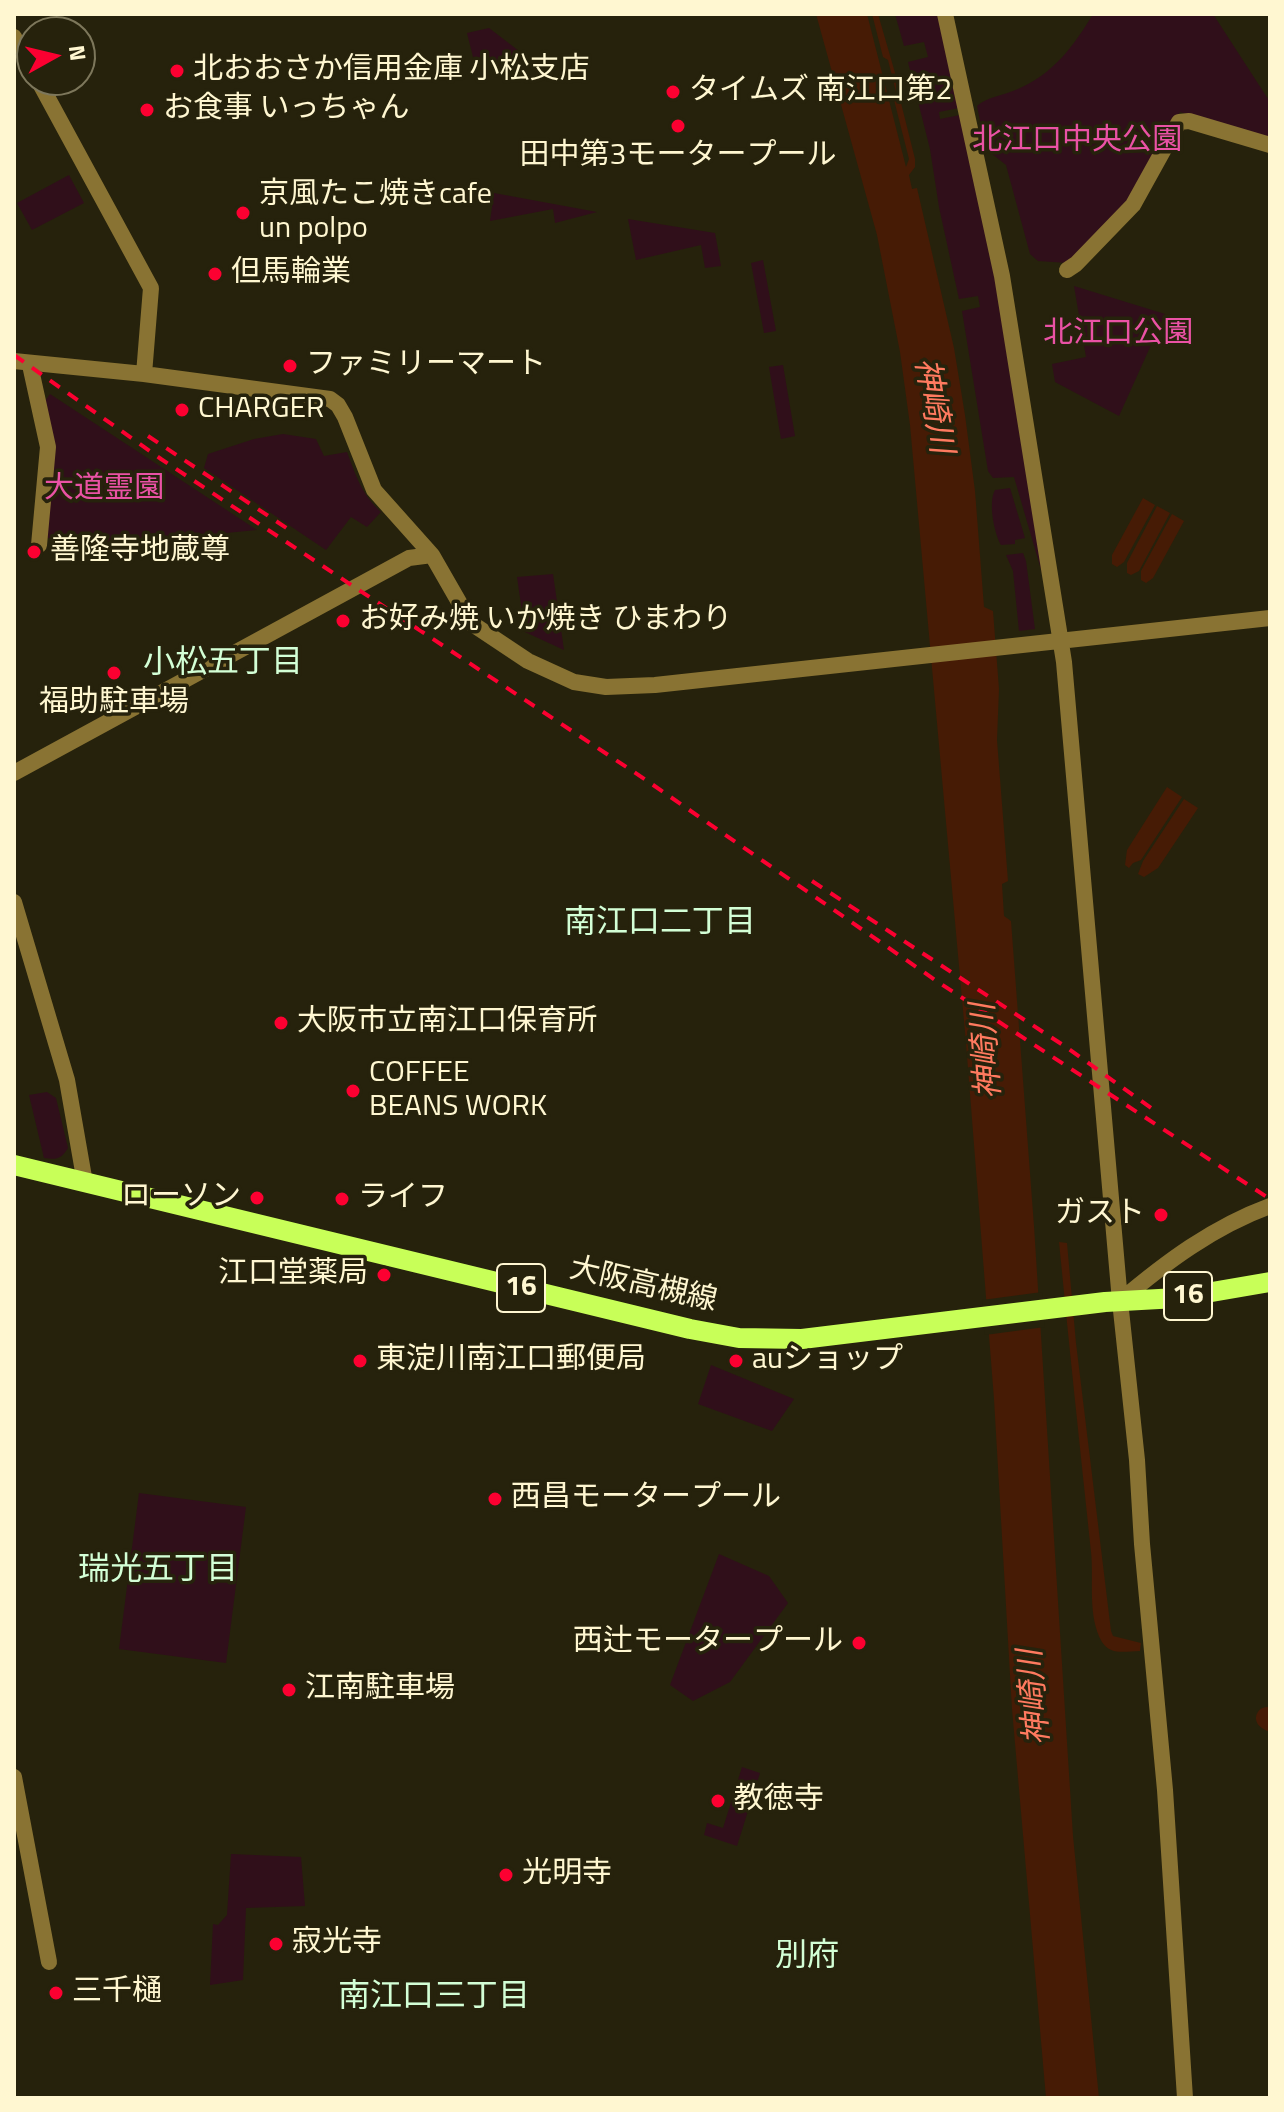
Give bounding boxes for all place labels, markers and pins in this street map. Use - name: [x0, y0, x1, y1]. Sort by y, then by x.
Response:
- place label: 北おおさか信用金庫 小松支店: [193, 53, 590, 89]
- marker: 北おおさか信用金庫 小松支店: [168, 62, 186, 80]
- place label: タイムズ 南江口第2: [689, 74, 952, 110]
- marker: タイムズ 南江口第2: [664, 83, 682, 101]
- place label: お食事 いっちゃん: [163, 92, 410, 128]
- marker: お食事 いっちゃん: [138, 101, 156, 119]
- marker: 田中第3モータープール: [669, 117, 687, 135]
- place label: 田中第3モータープール: [520, 139, 836, 175]
- place label: 京風たこ焼きcafe un polpo: [259, 178, 492, 248]
- marker: 京風たこ焼きcafe un polpo: [234, 204, 252, 222]
- place label: 但馬輪業: [231, 256, 351, 292]
- marker: 但馬輪業: [206, 265, 224, 283]
- place label: ファミリーマート: [306, 348, 546, 384]
- marker: ファミリーマート: [281, 357, 299, 375]
- place label: CHARGER: [198, 392, 324, 428]
- marker: CHARGER: [173, 401, 191, 419]
- place label: 善隆寺地蔵尊: [50, 534, 230, 570]
- marker: 善隆寺地蔵尊: [25, 543, 43, 561]
- place label: お好み焼 いか焼き ひまわり: [359, 603, 732, 639]
- marker: お好み焼 いか焼き ひまわり: [334, 612, 352, 630]
- marker: 福助駐車場: [105, 664, 123, 682]
- place label: 福助駐車場: [39, 686, 189, 722]
- place label: 大阪市立南江口保育所: [297, 1005, 597, 1041]
- marker: 大阪市立南江口保育所: [272, 1014, 290, 1032]
- place label: COFFEE BEANS WORK: [369, 1056, 547, 1126]
- marker: COFFEE BEANS WORK: [344, 1082, 362, 1100]
- place label: ローソン: [121, 1180, 241, 1216]
- place label: ライフ: [358, 1181, 448, 1217]
- marker: ローソン: [248, 1189, 266, 1207]
- marker: ライフ: [333, 1190, 351, 1208]
- place label: ガスト: [1055, 1197, 1145, 1233]
- marker: ガスト: [1152, 1206, 1170, 1224]
- place label: 江口堂薬局: [218, 1257, 368, 1293]
- marker: 江口堂薬局: [375, 1266, 393, 1284]
- place label: 東淀川南江口郵便局: [376, 1343, 646, 1379]
- place label: auショップ: [752, 1343, 903, 1379]
- marker: 東淀川南江口郵便局: [351, 1352, 369, 1370]
- marker: auショップ: [727, 1352, 745, 1370]
- place label: 西昌モータープール: [511, 1481, 781, 1517]
- marker: 西昌モータープール: [486, 1490, 504, 1508]
- place label: 西辻モータープール: [573, 1625, 843, 1661]
- marker: 西辻モータープール: [850, 1634, 868, 1652]
- place label: 江南駐車場: [305, 1672, 455, 1708]
- marker: 江南駐車場: [280, 1681, 298, 1699]
- place label: 教徳寺: [734, 1783, 824, 1819]
- marker: 教徳寺: [709, 1792, 727, 1810]
- place label: 光明寺: [522, 1857, 612, 1893]
- marker: 光明寺: [497, 1866, 515, 1884]
- place label: 寂光寺: [292, 1926, 382, 1962]
- marker: 寂光寺: [267, 1935, 285, 1953]
- place label: 三千樋: [72, 1975, 162, 2011]
- marker: 三千樋: [47, 1984, 65, 2002]

